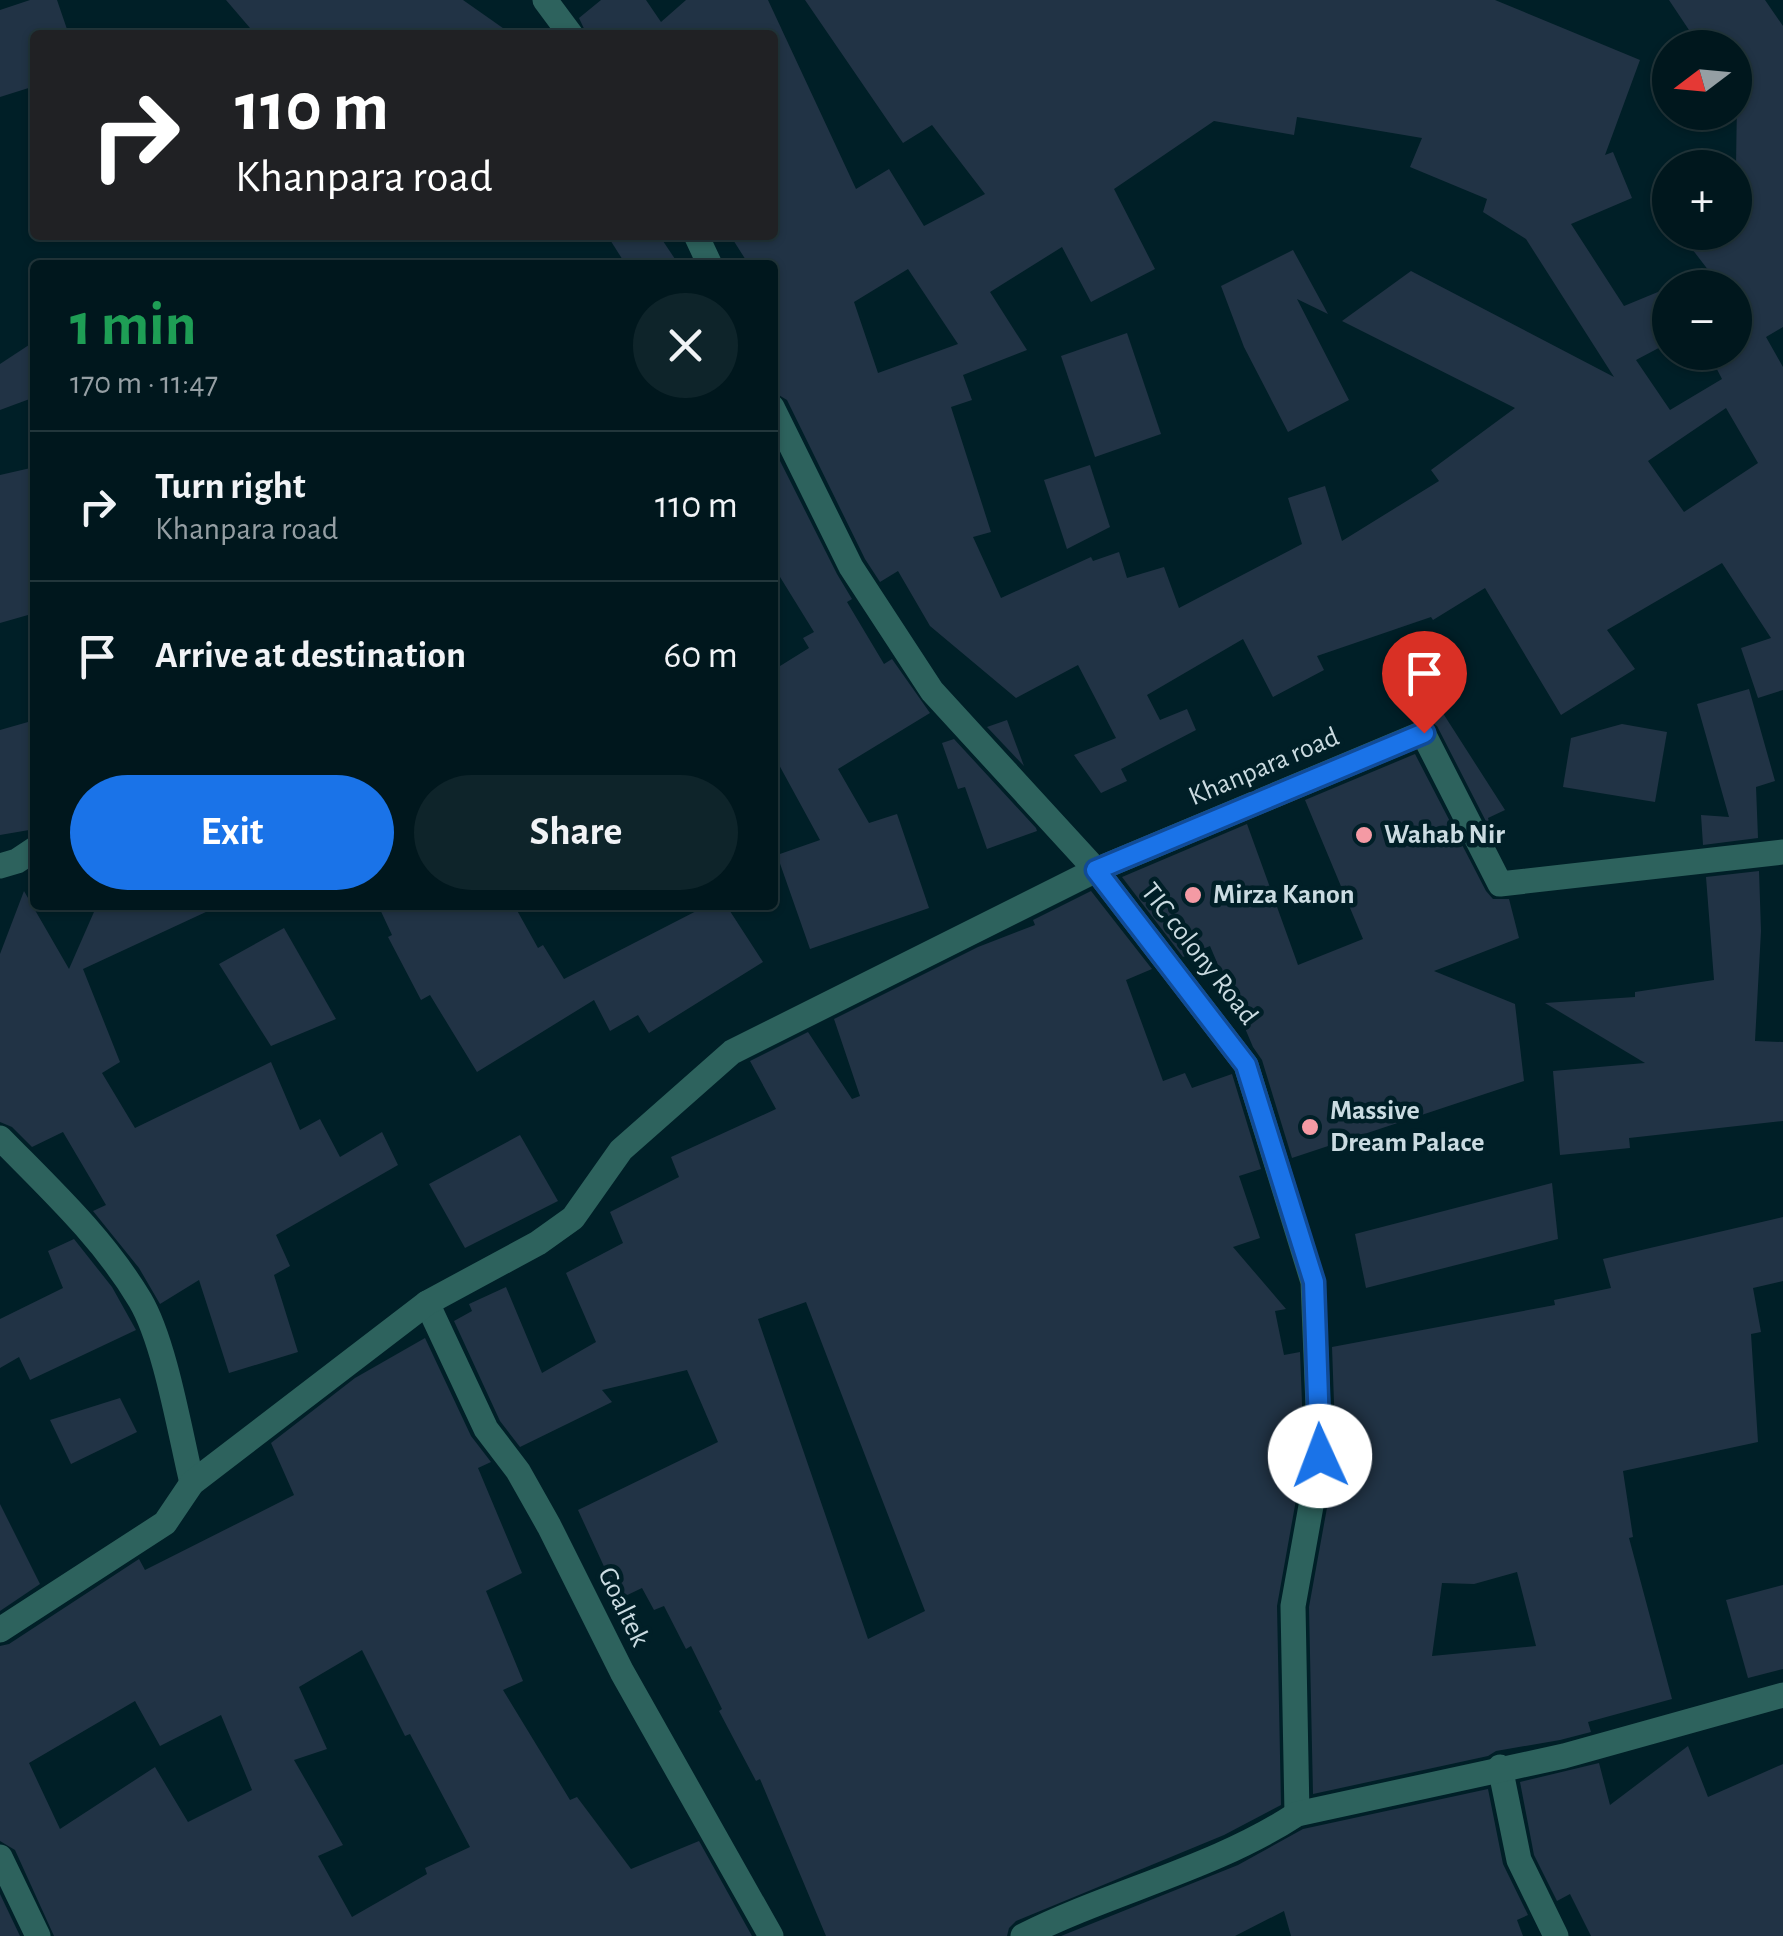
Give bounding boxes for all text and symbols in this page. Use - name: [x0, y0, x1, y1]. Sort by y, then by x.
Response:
- north arrow: [1652, 30, 1752, 130]
- map controls: [1652, 30, 1752, 370]
- icon: right: [70, 70, 200, 200]
- text: 110 m: [235, 73, 389, 143]
- button: +: [1652, 150, 1752, 250]
- text: Khanpara road: [235, 155, 493, 200]
- button: −: [1652, 270, 1752, 370]
- button: close: [633, 293, 738, 398]
- text: 1 min: [70, 296, 196, 356]
- text: 170 m · 11:47: [70, 367, 218, 399]
- text: Turn right: [155, 468, 305, 506]
- icon: right: [70, 479, 125, 534]
- text: 110 m: [655, 487, 738, 525]
- text: Khanpara road: [155, 513, 338, 545]
- icon: arrive: [70, 629, 125, 684]
- pin: [1382, 631, 1467, 734]
- text: Arrive at destination: [155, 637, 466, 675]
- text: 60 m: [663, 637, 738, 675]
- icon: arrive: [1397, 646, 1452, 701]
- street label: Khanpara road: [1185, 723, 1343, 811]
- button: Exit: [70, 775, 394, 890]
- button: Share: [414, 775, 738, 890]
- place label: Wahab Nir: [1384, 821, 1505, 849]
- marker: Wahab Nir: [1353, 824, 1375, 846]
- street label: TIC colony Road: [1135, 878, 1263, 1030]
- place label: Mirza Kanon: [1213, 881, 1355, 909]
- marker: Mirza Kanon: [1182, 884, 1204, 906]
- place label: Massive Dream Palace: [1330, 1097, 1484, 1157]
- marker: Massive Dream Palace: [1299, 1116, 1321, 1138]
- position arrow: [1268, 1404, 1372, 1508]
- street label: Goaltek: [592, 1563, 654, 1651]

